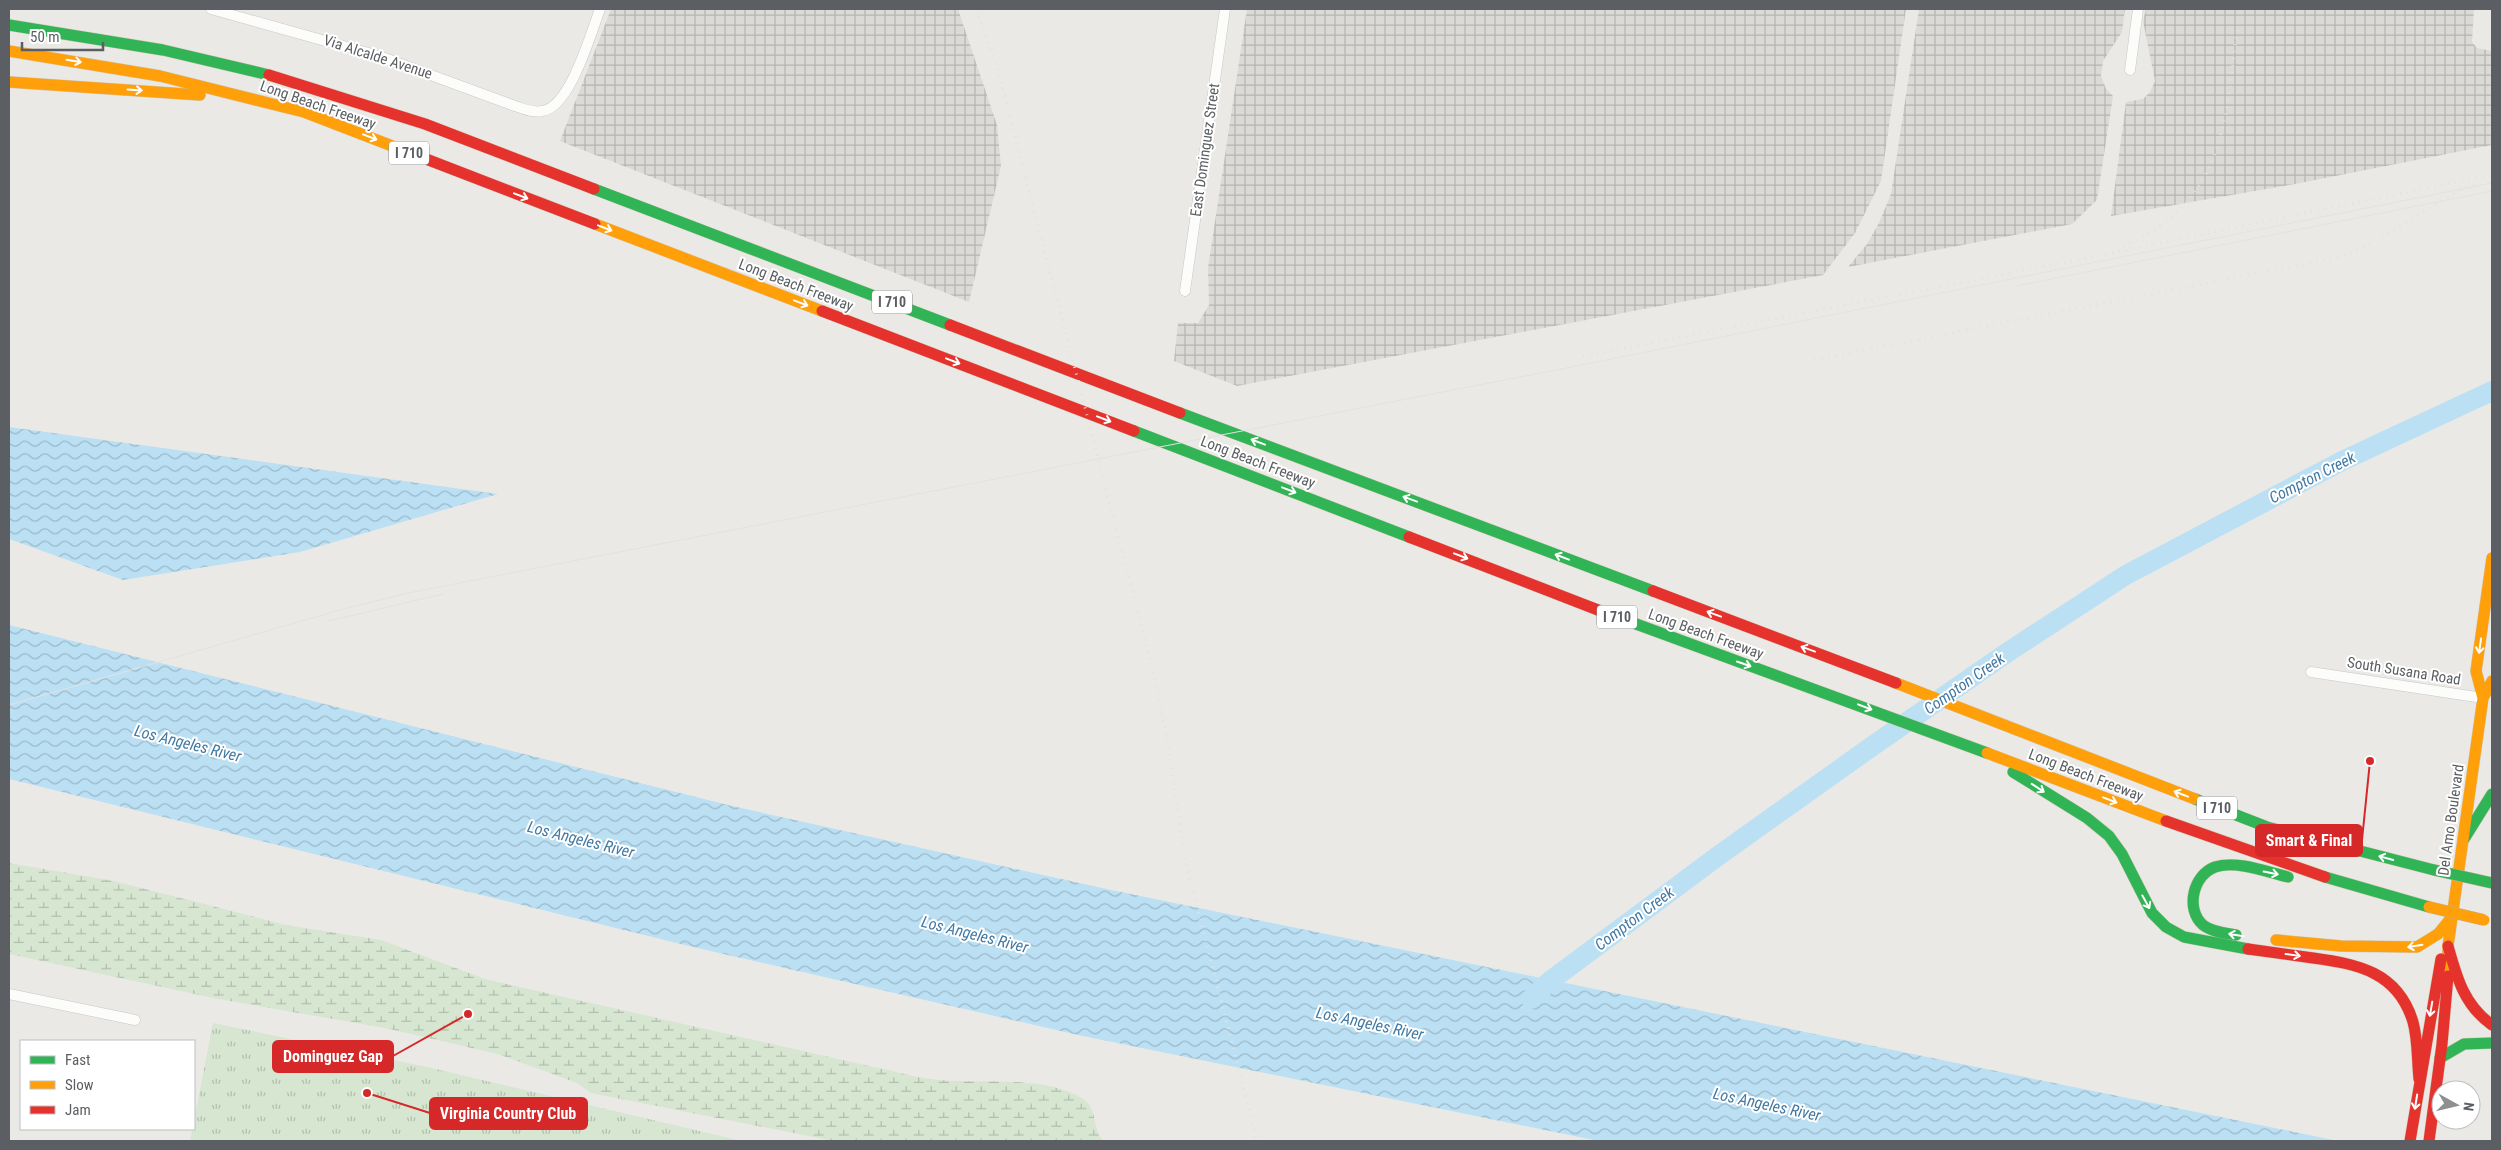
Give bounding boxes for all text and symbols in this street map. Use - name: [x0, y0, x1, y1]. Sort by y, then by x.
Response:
- scale bar: [22, 20, 104, 52]
- text: 50 m: [30, 28, 60, 46]
- street label: Via Alcalde Avenue: [321, 31, 435, 83]
- one-way arrow: [66, 56, 82, 66]
- street label: Long Beach Freeway: [258, 77, 378, 133]
- street label: East Dominguez Street: [1187, 82, 1223, 218]
- one-way arrow: [127, 86, 143, 95]
- one-way arrow: [362, 134, 377, 143]
- road number: I 710: [389, 142, 429, 164]
- one-way arrow: [513, 192, 528, 201]
- one-way arrow: [597, 224, 613, 233]
- street label: Long Beach Freeway: [736, 255, 856, 315]
- road number: I 710: [872, 290, 912, 314]
- one-way arrow: [793, 299, 808, 308]
- one-way arrow: [944, 357, 960, 366]
- one-way arrow: [1096, 415, 1111, 425]
- street label: Long Beach Freeway: [1198, 432, 1318, 492]
- one-way arrow: [1251, 437, 1266, 446]
- water label: Compton Creek: [2266, 447, 2359, 507]
- one-way arrow: [1280, 486, 1296, 495]
- one-way arrow: [1403, 494, 1418, 503]
- one-way arrow: [1453, 552, 1468, 562]
- one-way arrow: [1555, 552, 1570, 561]
- street label: Long Beach Freeway: [1646, 605, 1766, 663]
- road number: I 710: [1597, 606, 1637, 628]
- one-way arrow: [1707, 609, 1722, 618]
- one-way arrow: [2475, 638, 2485, 654]
- one-way arrow: [1801, 644, 1816, 653]
- water label: Compton Creek: [1920, 648, 2009, 718]
- street label: South Susana Road: [2346, 653, 2462, 689]
- one-way arrow: [1736, 659, 1752, 669]
- one-way arrow: [1857, 703, 1872, 712]
- water label: Los Angeles River: [133, 721, 244, 766]
- street label: Long Beach Freeway: [2026, 745, 2146, 805]
- street label: Del Amo Boulevard: [2434, 763, 2468, 877]
- one-way arrow: [2031, 783, 2045, 793]
- one-way arrow: [2174, 789, 2190, 798]
- one-way arrow: [2102, 796, 2117, 805]
- road number: I 710: [2197, 796, 2237, 820]
- water label: Los Angeles River: [526, 817, 637, 862]
- callout: Smart & Final: [2256, 825, 2362, 856]
- text: Smart & Final: [2266, 831, 2352, 850]
- one-way arrow: [2379, 852, 2395, 862]
- one-way arrow: [2262, 869, 2278, 879]
- water label: Compton Creek: [1591, 882, 1678, 954]
- one-way arrow: [2142, 895, 2152, 909]
- water label: Los Angeles River: [920, 912, 1031, 957]
- one-way arrow: [2229, 929, 2245, 939]
- one-way arrow: [2408, 941, 2424, 951]
- one-way arrow: [2284, 950, 2300, 960]
- one-way arrow: [2426, 1001, 2436, 1017]
- water label: Los Angeles River: [1315, 1003, 1427, 1044]
- legend: [20, 1040, 195, 1130]
- callout: Dominguez Gap: [273, 1041, 393, 1072]
- text: Dominguez Gap: [283, 1047, 383, 1066]
- text: Fast: [65, 1051, 90, 1069]
- text: Slow: [65, 1076, 94, 1094]
- north arrow: [2431, 1080, 2481, 1130]
- water label: Los Angeles River: [1712, 1084, 1824, 1125]
- one-way arrow: [2410, 1093, 2420, 1109]
- callout: Virginia Country Club: [430, 1098, 587, 1129]
- text: Jam: [65, 1101, 91, 1119]
- text: N: [2460, 1101, 2477, 1112]
- text: Virginia Country Club: [440, 1104, 576, 1123]

